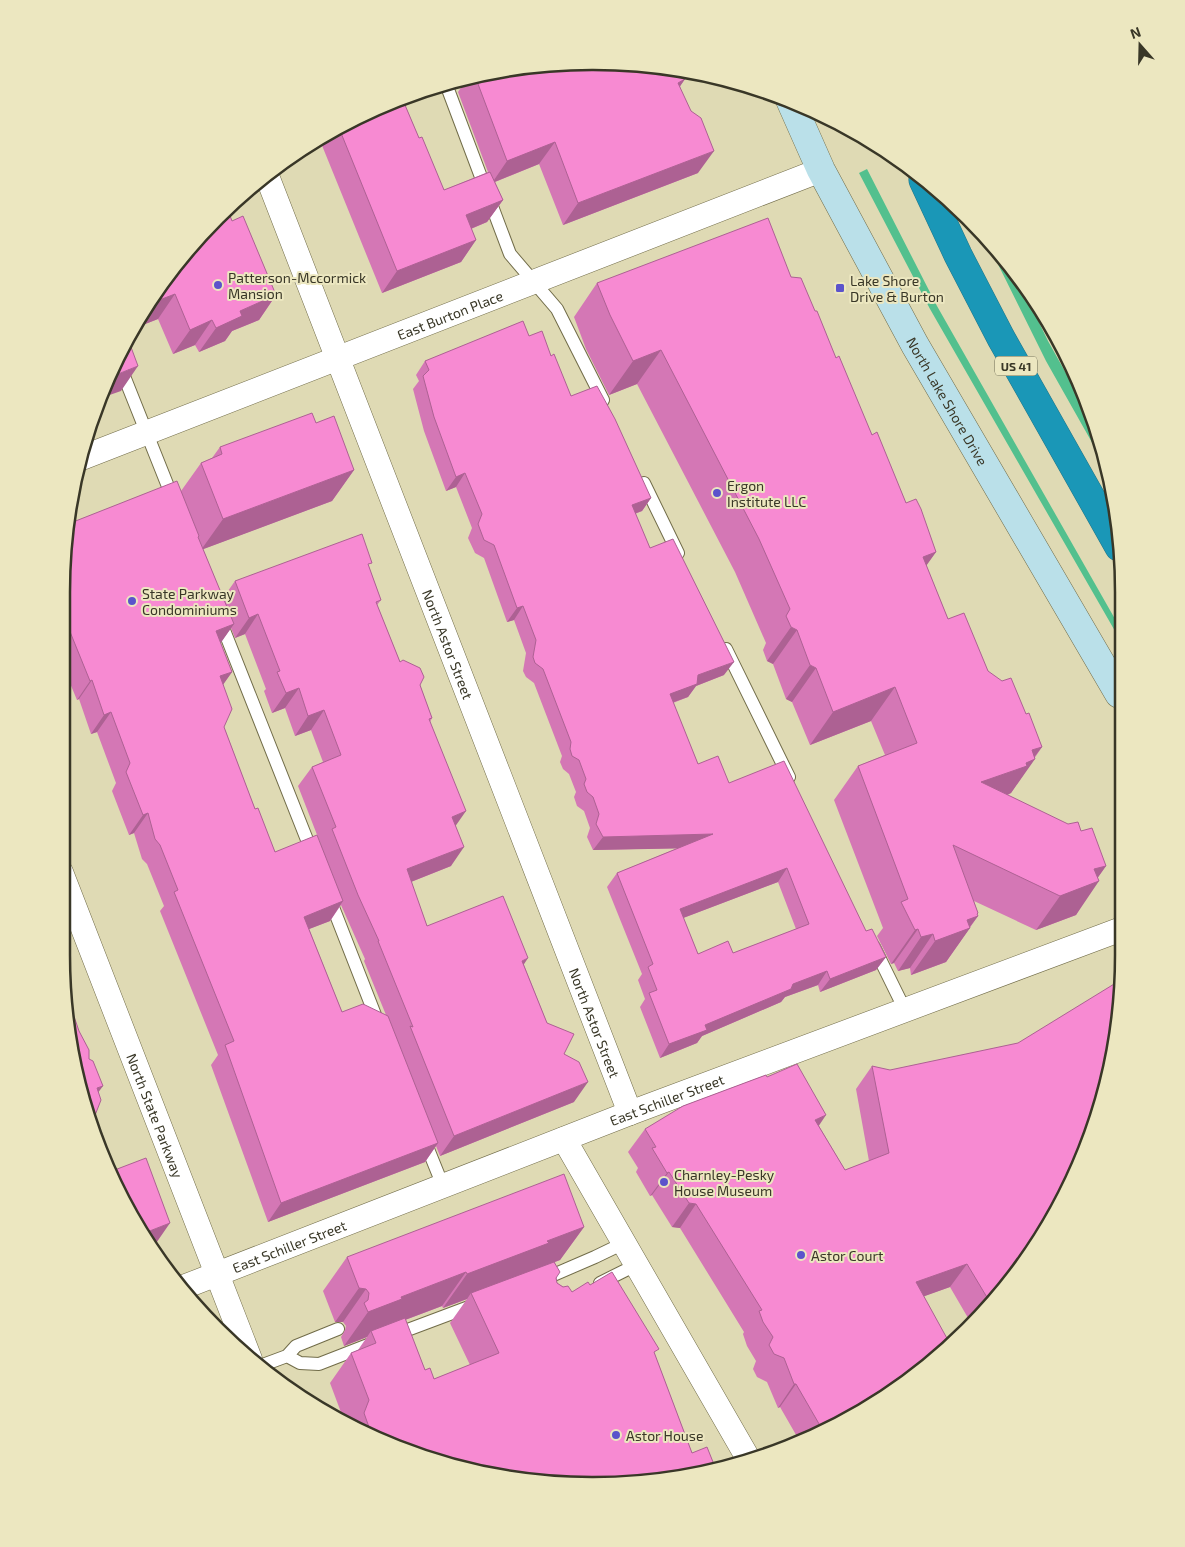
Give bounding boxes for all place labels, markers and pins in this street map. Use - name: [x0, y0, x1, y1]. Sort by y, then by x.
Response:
- place label: Patterson-Mccormick Mansion: [228, 269, 366, 302]
- place label: Lake Shore Drive & Burton: [850, 272, 944, 305]
- marker: Patterson-Mccormick Mansion: [212, 279, 224, 291]
- marker: Lake Shore Drive & Burton: [834, 282, 846, 294]
- place label: Ergon Institute LLC: [727, 477, 806, 510]
- marker: Ergon Institute LLC: [711, 487, 723, 499]
- place label: State Parkway Condominiums: [142, 585, 237, 618]
- marker: State Parkway Condominiums: [126, 595, 138, 607]
- place label: Charnley-Pesky House Museum: [674, 1166, 775, 1199]
- marker: Charnley-Pesky House Museum: [658, 1176, 670, 1188]
- place label: Astor Court: [811, 1247, 883, 1264]
- marker: Astor Court: [795, 1249, 807, 1261]
- place label: Astor House: [626, 1427, 703, 1444]
- marker: Astor House: [610, 1429, 622, 1441]

